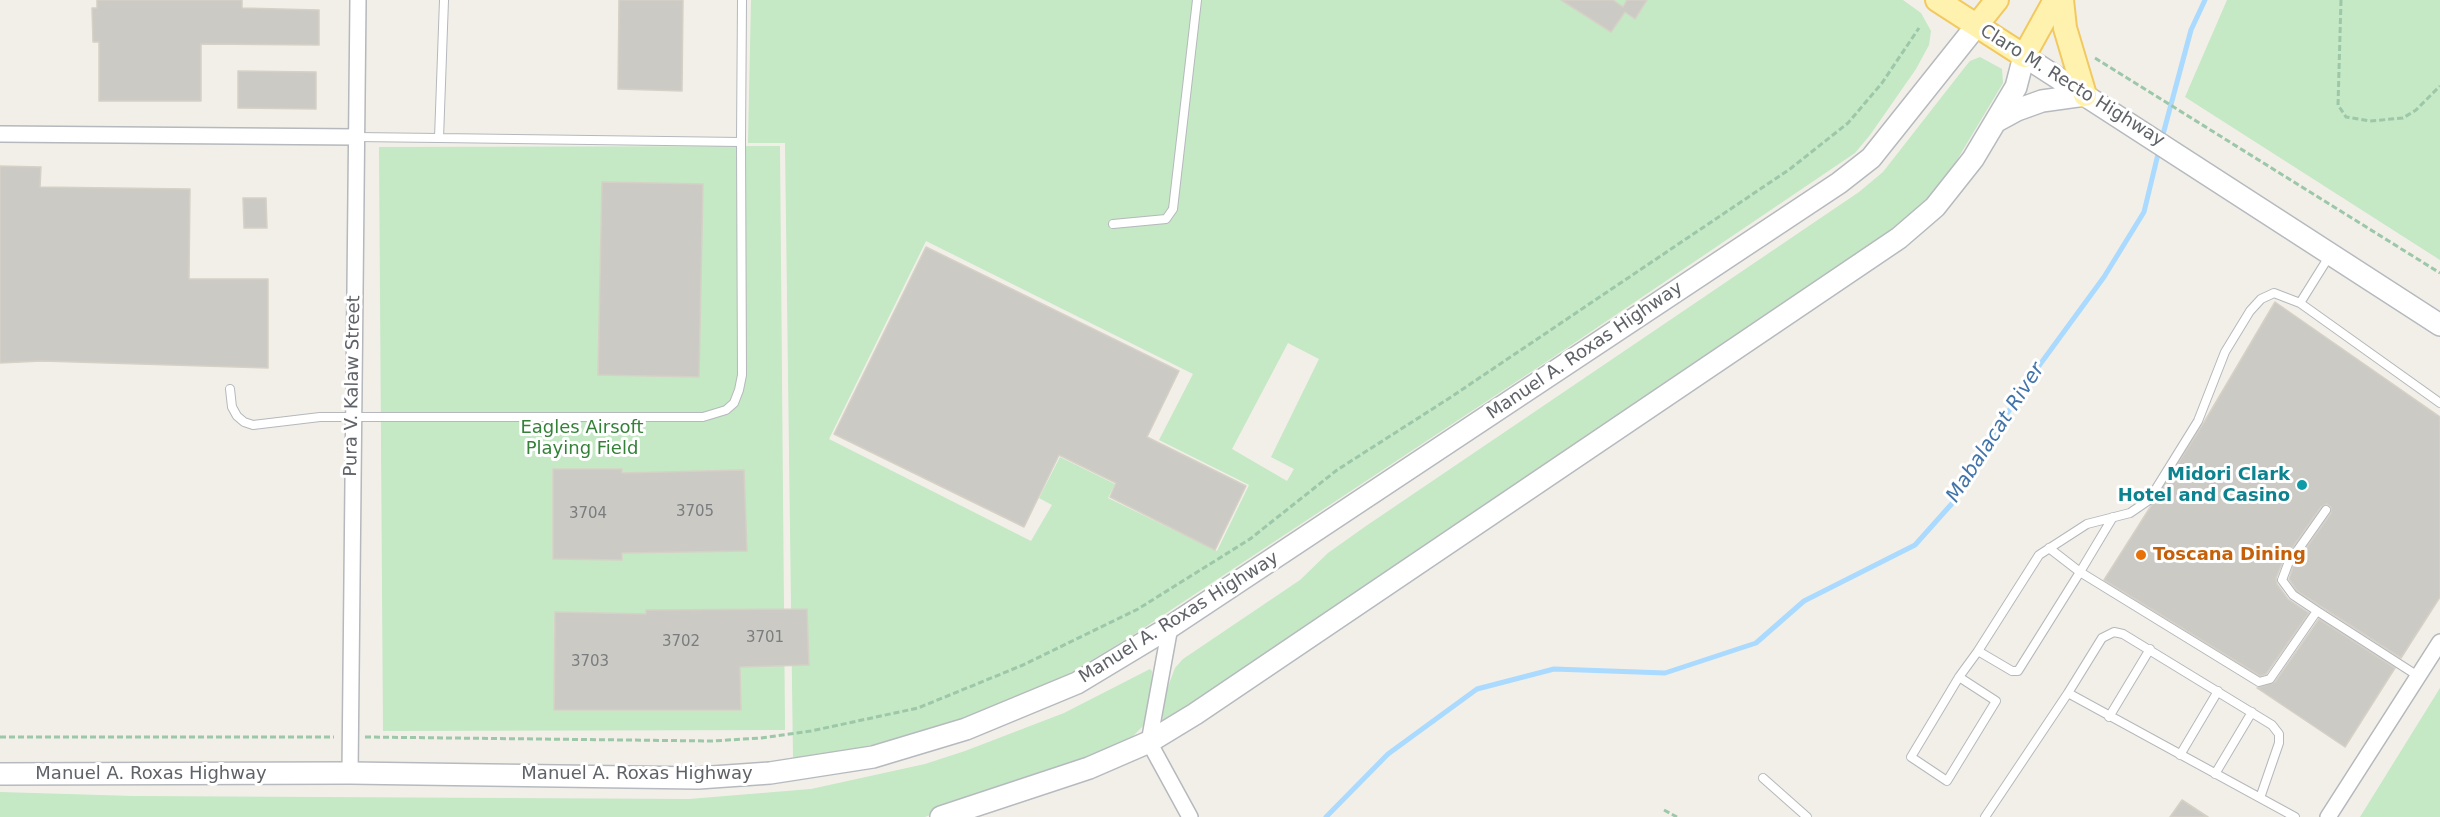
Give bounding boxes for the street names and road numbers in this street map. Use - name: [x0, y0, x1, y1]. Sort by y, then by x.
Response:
- street label: Claro M. Recto Highway: [1976, 20, 2168, 152]
- street label: Manuel A. Roxas Highway: [1483, 277, 1687, 425]
- street label: Pura V. Kalaw Street: [341, 295, 365, 477]
- street label: Manuel A. Roxas Highway: [1075, 548, 1283, 688]
- street label: Manuel A. Roxas Highway: [35, 763, 267, 785]
- street label: Manuel A. Roxas Highway: [521, 763, 753, 785]

